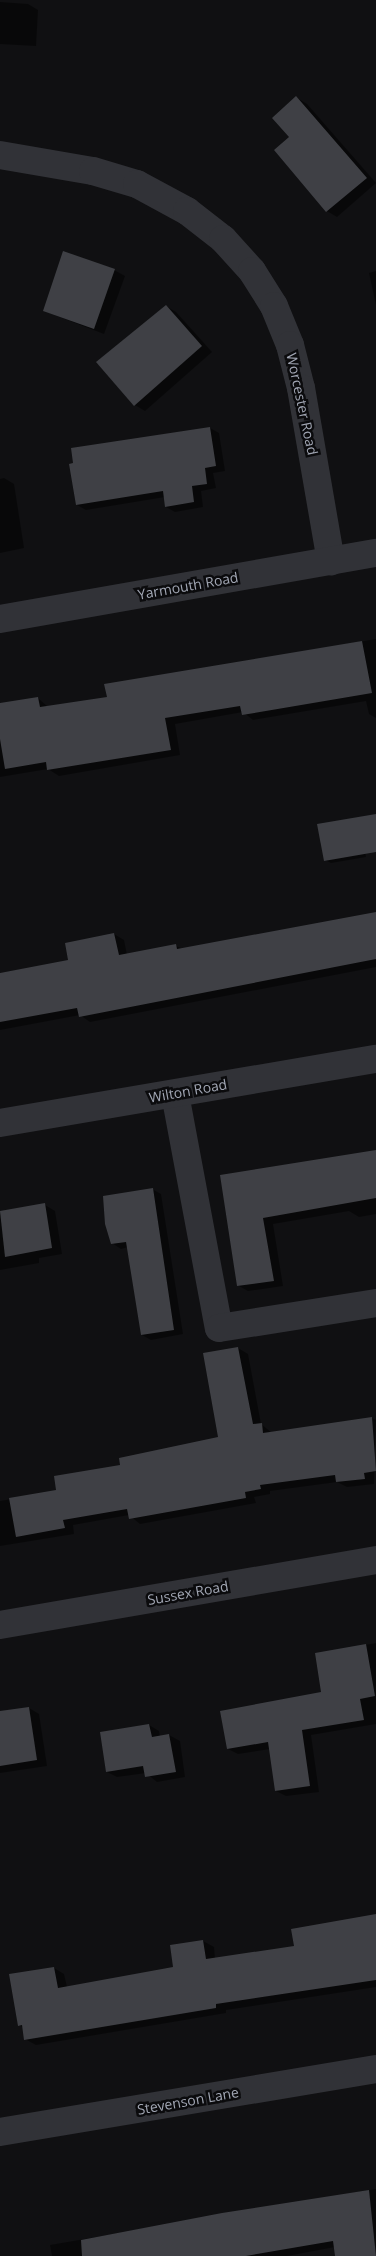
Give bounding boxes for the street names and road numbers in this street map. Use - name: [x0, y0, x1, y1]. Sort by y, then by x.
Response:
- street label: Worcester Road: [283, 351, 321, 457]
- street label: Yarmouth Road: [136, 569, 240, 603]
- street label: Wilton Road: [148, 1076, 228, 1106]
- street label: Sussex Road: [146, 1578, 230, 1608]
- street label: Stevenson Lane: [136, 2084, 240, 2118]

